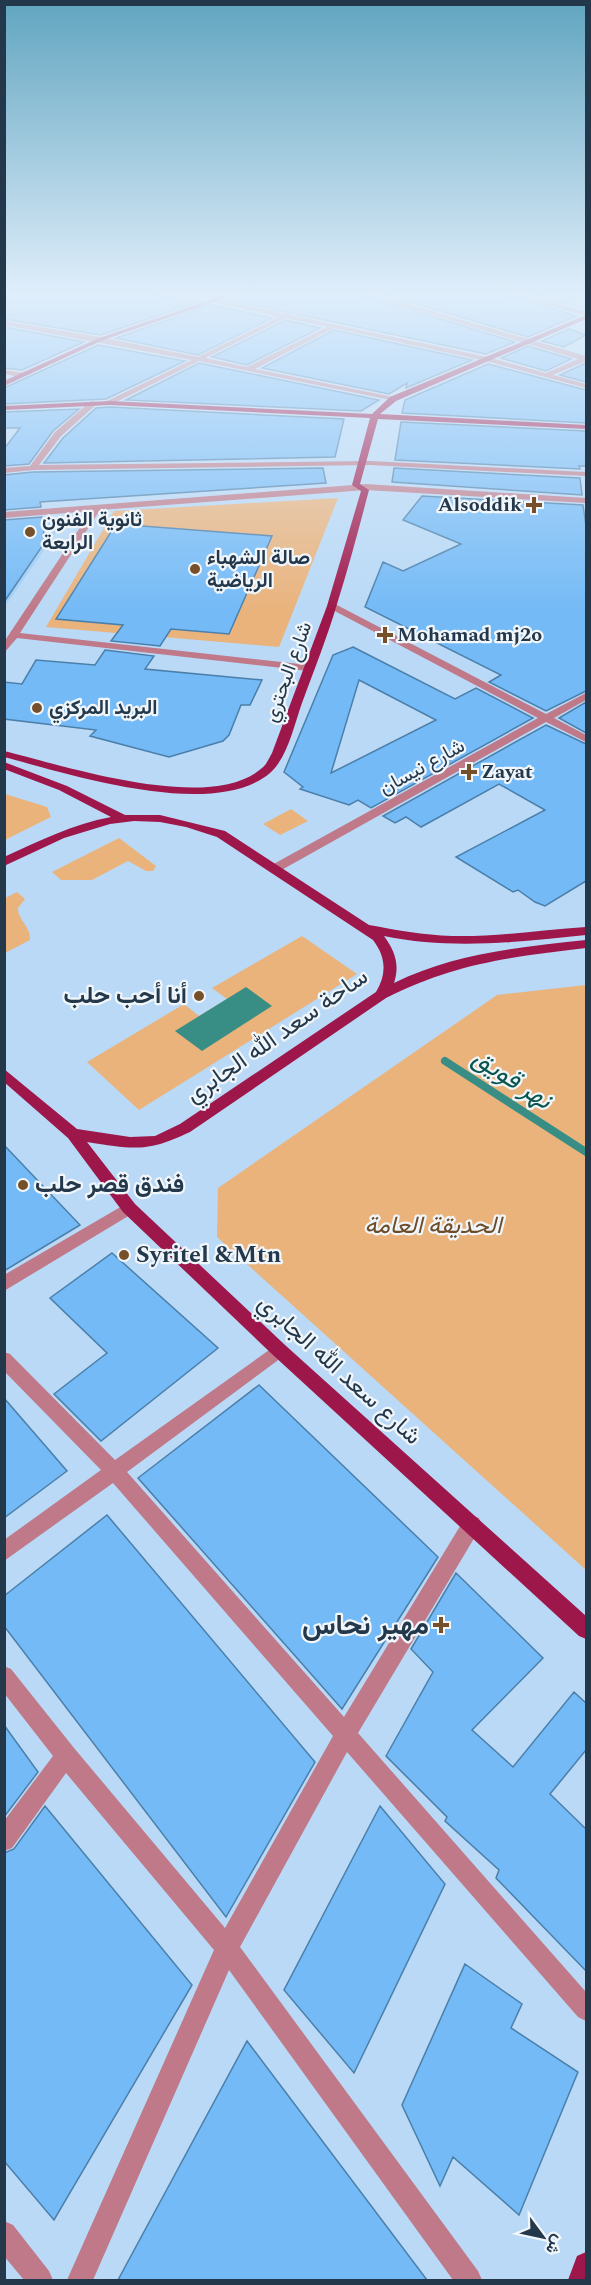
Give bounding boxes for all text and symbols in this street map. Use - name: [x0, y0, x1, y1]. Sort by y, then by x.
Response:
- place label: Alsoddik: [438, 490, 522, 520]
- marker: Alsoddik: [527, 498, 541, 512]
- place label: ثانوية الفنون الرابعة: [42, 505, 142, 558]
- marker: ثانوية الفنون الرابعة: [23, 525, 37, 539]
- place label: صالة الشهباء الرياضية: [207, 543, 310, 596]
- marker: صالة الشهباء الرياضية: [188, 562, 202, 576]
- street label: شارع البحتري: [256, 617, 321, 727]
- place label: Mohamad mj2o: [397, 620, 542, 650]
- marker: Mohamad mj2o: [378, 628, 392, 642]
- place label: البريد المركزي: [49, 693, 158, 724]
- marker: البريد المركزي: [30, 701, 44, 715]
- street label: شارع نيسان: [374, 731, 470, 803]
- place label: Zayat: [481, 757, 533, 787]
- marker: Zayat: [462, 765, 476, 779]
- street label: ساحة سعد الله الجابري: [178, 959, 376, 1113]
- place label: أنا أحب حلب: [64, 978, 187, 1014]
- marker: أنا أحب حلب: [192, 989, 206, 1003]
- water label: نهر قويق: [464, 1038, 561, 1121]
- place label: فندق قصر حلب: [35, 1167, 184, 1203]
- marker: فندق قصر حلب: [16, 1178, 30, 1192]
- park label: الحديقة العامة: [365, 1208, 504, 1244]
- place label: Syritel &Mtn: [136, 1237, 281, 1273]
- marker: Syritel &Mtn: [117, 1248, 131, 1262]
- street label: شارع سعد الله الجابري: [249, 1286, 429, 1454]
- place label: مهير نحاس: [302, 1604, 429, 1647]
- marker: مهير نحاس: [434, 1618, 448, 1632]
- north arrow: [513, 2207, 573, 2267]
- text: ش: [539, 2230, 570, 2259]

